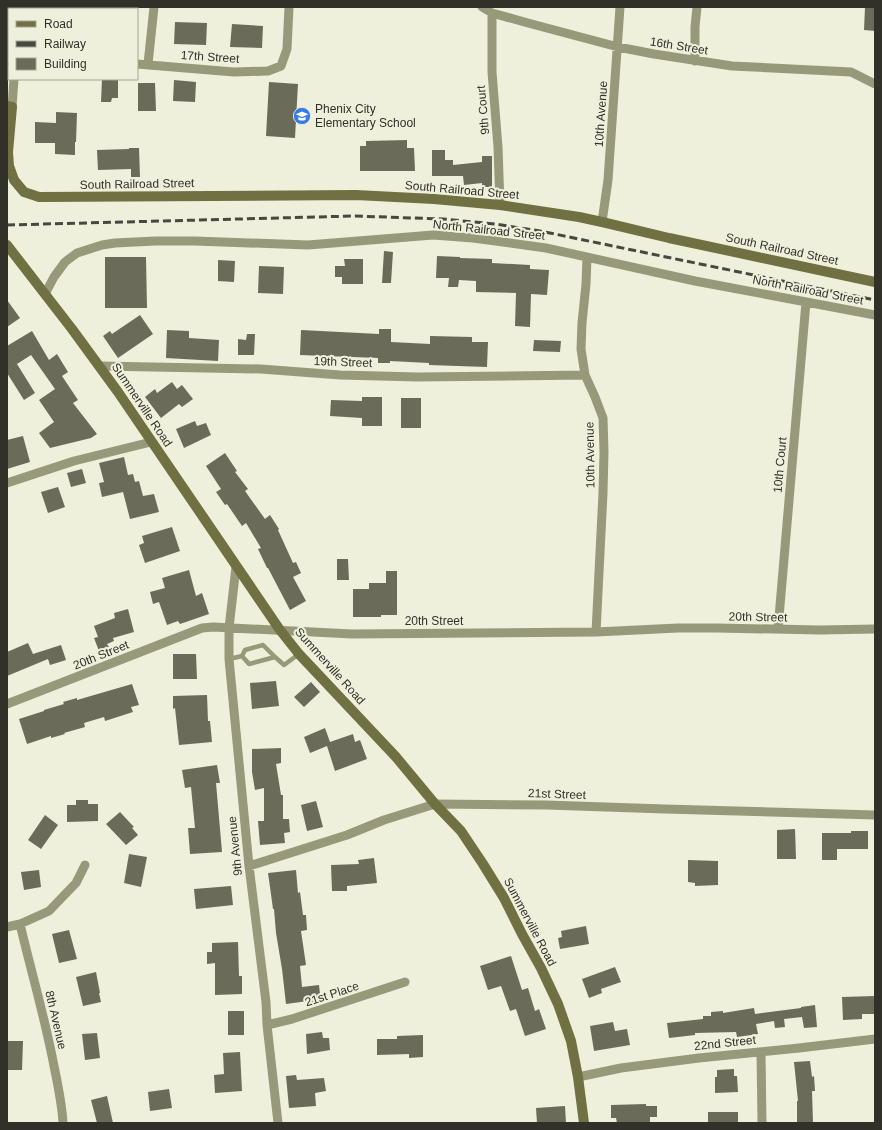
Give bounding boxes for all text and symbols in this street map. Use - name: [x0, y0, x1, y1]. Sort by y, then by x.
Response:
- legend: [8, 8, 138, 80]
- text: Road: [44, 17, 73, 31]
- street label: 16th Street: [649, 34, 710, 58]
- text: Railway: [44, 37, 86, 51]
- street label: 17th Street: [180, 48, 240, 66]
- text: Building: [44, 57, 87, 71]
- street label: 10th Avenue: [592, 80, 610, 148]
- street label: 9th Court: [474, 84, 492, 135]
- place label: Phenix City Elementary School: [315, 102, 416, 130]
- school or university icon: Phenix City Elementary School: [292, 106, 312, 126]
- street label: South Railroad Street: [80, 176, 195, 192]
- street label: South Railroad Street: [404, 178, 520, 202]
- street label: North Railroad Street: [432, 217, 546, 243]
- street label: South Railroad Street: [724, 230, 840, 268]
- street label: North Railroad Street: [751, 272, 865, 308]
- street label: 19th Street: [313, 354, 373, 370]
- street label: Summerville Road: [109, 360, 175, 450]
- street label: 10th Avenue: [582, 421, 598, 488]
- street label: 10th Court: [771, 436, 789, 494]
- street label: 20th Street: [729, 609, 788, 625]
- street label: 20th Street: [405, 614, 464, 628]
- street label: Summerville Road: [292, 625, 368, 707]
- street label: 20th Street: [71, 637, 131, 672]
- street label: 21st Street: [528, 786, 587, 802]
- street label: 9th Avenue: [225, 815, 245, 876]
- street label: Summerville Road: [501, 875, 559, 969]
- street label: 21st Place: [303, 979, 361, 1009]
- street label: 8th Avenue: [42, 989, 70, 1051]
- street label: 22nd Street: [693, 1033, 757, 1053]

